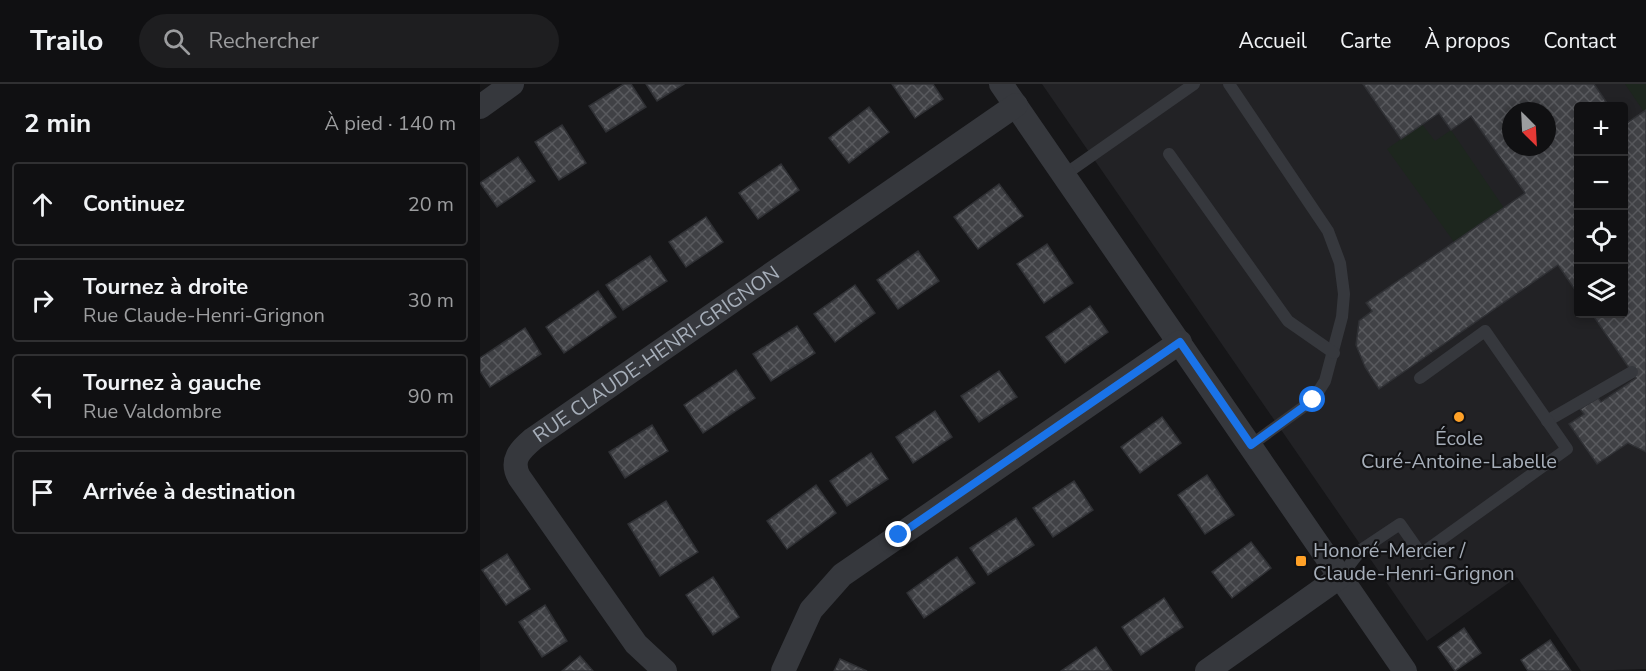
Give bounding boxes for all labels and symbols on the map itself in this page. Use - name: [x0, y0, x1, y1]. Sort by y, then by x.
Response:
- north arrow: [1502, 102, 1556, 156]
- street label: RUE CLAUDE-HENRI-GRIGNON: [527, 259, 785, 449]
- route start: [1299, 386, 1325, 412]
- marker: École Curé-Antoine-Labelle: [1452, 410, 1466, 424]
- place label: École Curé-Antoine-Labelle: [1361, 425, 1557, 475]
- route end: [885, 521, 911, 547]
- place label: Honoré-Mercier / Claude-Henri-Grignon: [1313, 537, 1515, 587]
- marker: Honoré-Mercier / Claude-Henri-Grignon: [1294, 554, 1308, 568]

